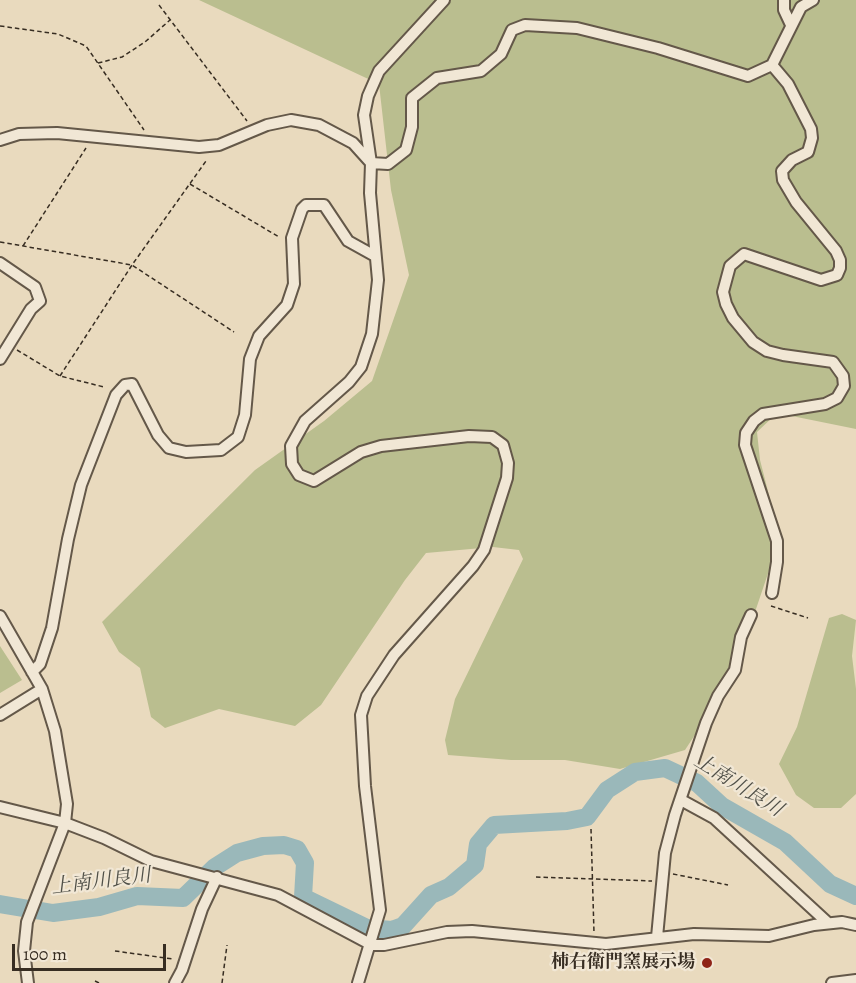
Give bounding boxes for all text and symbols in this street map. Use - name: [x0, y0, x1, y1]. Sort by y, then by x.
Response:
- water label: 上南川良川: [689, 749, 787, 823]
- water label: 上南川良川: [50, 864, 152, 900]
- scale bar: [15, 932, 170, 970]
- text: 100 m: [23, 942, 67, 966]
- place label: 柿右衛門窯展示場: [551, 952, 695, 974]
- marker: 柿右衛門窯展示場: [700, 956, 714, 970]

